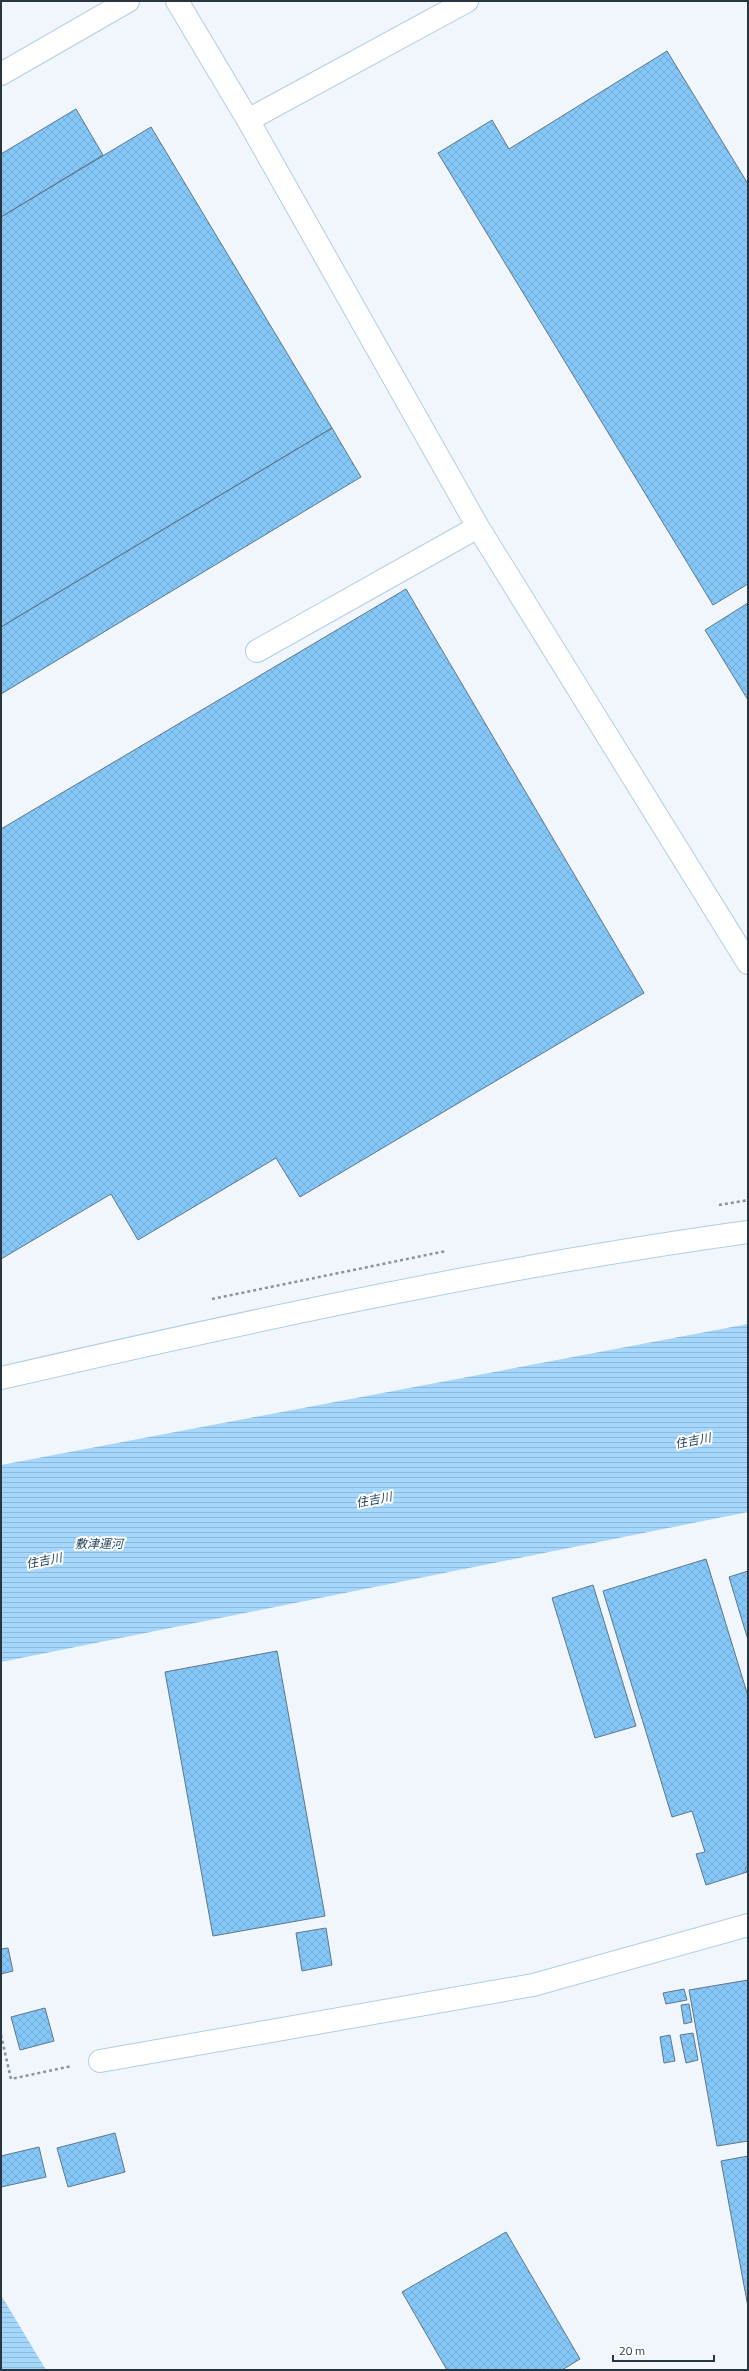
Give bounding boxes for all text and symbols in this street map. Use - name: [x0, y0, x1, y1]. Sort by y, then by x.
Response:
- water label: 住吉川: [673, 1427, 714, 1453]
- water label: 住吉川: [354, 1486, 395, 1512]
- water label: 敷津運河: [75, 1534, 125, 1553]
- water label: 住吉川: [24, 1547, 65, 1573]
- scale bar: [613, 2337, 714, 2363]
- text: 20 m: [619, 2341, 645, 2360]

